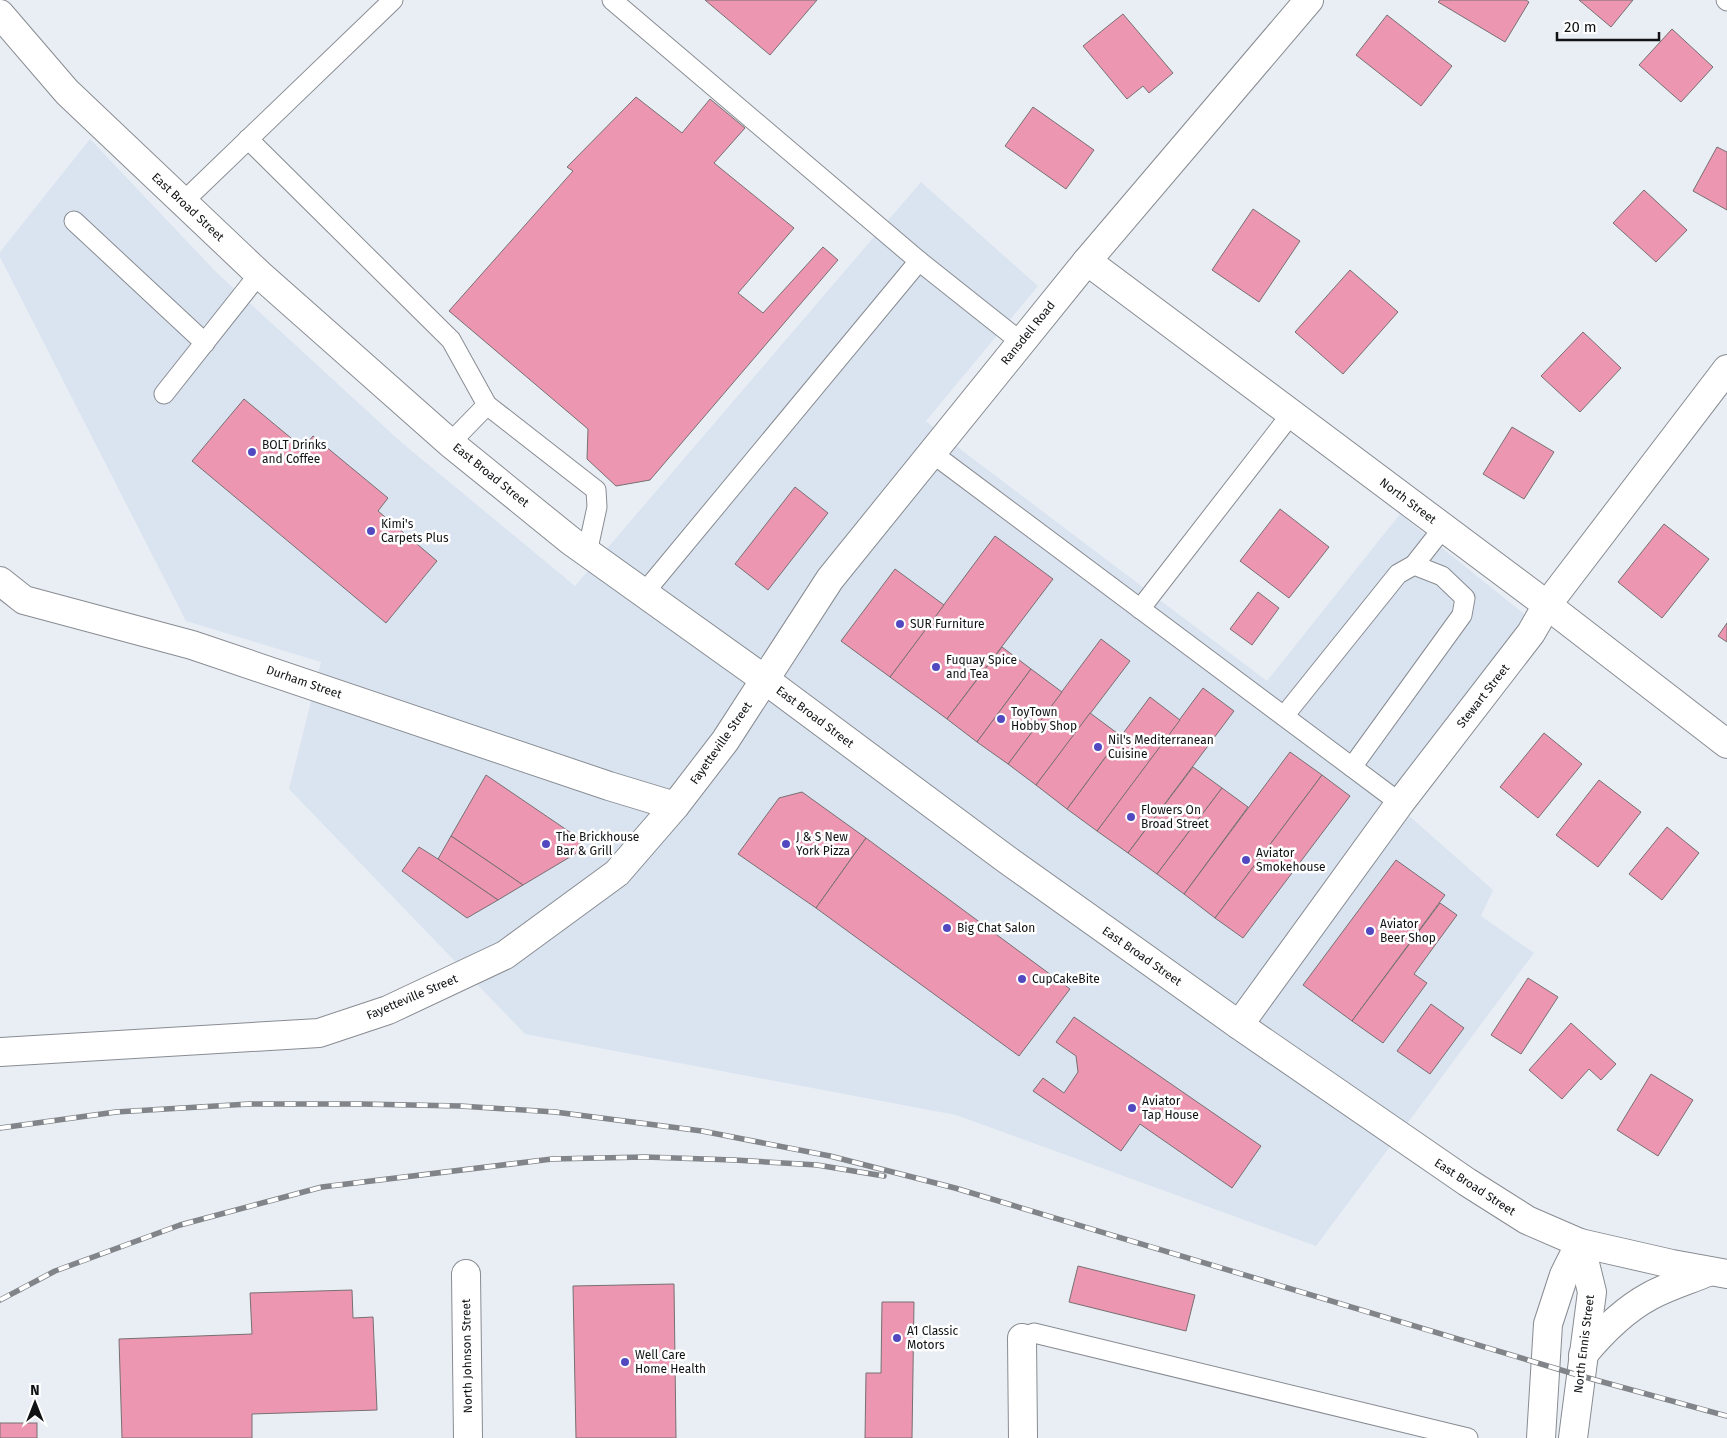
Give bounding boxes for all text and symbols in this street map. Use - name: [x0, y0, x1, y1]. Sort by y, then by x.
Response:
- scale bar: [1557, 10, 1660, 42]
- text: 20 m: [1564, 18, 1597, 36]
- street label: East Broad Street: [149, 170, 228, 245]
- street label: Ransdell Road: [998, 298, 1058, 368]
- place label: BOLT Drinks and Coffee: [262, 438, 327, 466]
- street label: East Broad Street: [450, 440, 532, 510]
- marker: BOLT Drinks and Coffee: [246, 446, 258, 458]
- street label: North Street: [1377, 475, 1439, 527]
- place label: Kimi's Carpets Plus: [381, 517, 449, 545]
- marker: Kimi's Carpets Plus: [365, 525, 377, 537]
- place label: SUR Furniture: [910, 617, 985, 631]
- marker: SUR Furniture: [894, 618, 906, 630]
- place label: Fuquay Spice and Tea: [946, 653, 1017, 681]
- marker: Fuquay Spice and Tea: [930, 661, 942, 673]
- street label: Stewart Street: [1454, 661, 1513, 731]
- street label: Durham Street: [264, 663, 344, 702]
- street label: East Broad Street: [773, 683, 857, 751]
- street label: Fayetteville Street: [687, 699, 755, 787]
- place label: ToyTown Hobby Shop: [1011, 705, 1077, 733]
- marker: ToyTown Hobby Shop: [995, 713, 1007, 725]
- place label: Nil's Mediterranean Cuisine: [1108, 733, 1214, 761]
- marker: Nil's Mediterranean Cuisine: [1092, 741, 1104, 753]
- place label: Flowers On Broad Street: [1141, 803, 1210, 831]
- marker: Flowers On Broad Street: [1125, 811, 1137, 823]
- place label: The Brickhouse Bar & Grill: [556, 830, 639, 858]
- place label: J & S New York Pizza: [796, 830, 850, 858]
- marker: The Brickhouse Bar & Grill: [540, 838, 552, 850]
- marker: J & S New York Pizza: [780, 838, 792, 850]
- place label: Aviator Smokehouse: [1256, 846, 1326, 874]
- marker: Aviator Smokehouse: [1240, 854, 1252, 866]
- place label: Aviator Beer Shop: [1380, 917, 1436, 945]
- place label: Big Chat Salon: [957, 921, 1035, 935]
- marker: Big Chat Salon: [941, 922, 953, 934]
- street label: East Broad Street: [1100, 923, 1185, 989]
- marker: Aviator Beer Shop: [1364, 925, 1376, 937]
- street label: Fayetteville Street: [364, 971, 460, 1022]
- place label: CupCakeBite: [1032, 972, 1100, 986]
- marker: CupCakeBite: [1016, 973, 1028, 985]
- place label: Aviator Tap House: [1142, 1094, 1199, 1122]
- marker: Aviator Tap House: [1126, 1102, 1138, 1114]
- street label: East Broad Street: [1432, 1156, 1519, 1219]
- street label: North Ennis Street: [1571, 1293, 1597, 1394]
- street label: North Johnson Street: [459, 1298, 475, 1413]
- place label: A1 Classic Motors: [907, 1324, 959, 1352]
- marker: A1 Classic Motors: [891, 1332, 903, 1344]
- place label: Well Care Home Health: [635, 1348, 706, 1376]
- marker: Well Care Home Health: [619, 1356, 631, 1368]
- north arrow: [10, 1378, 60, 1428]
- text: N: [30, 1382, 40, 1399]

